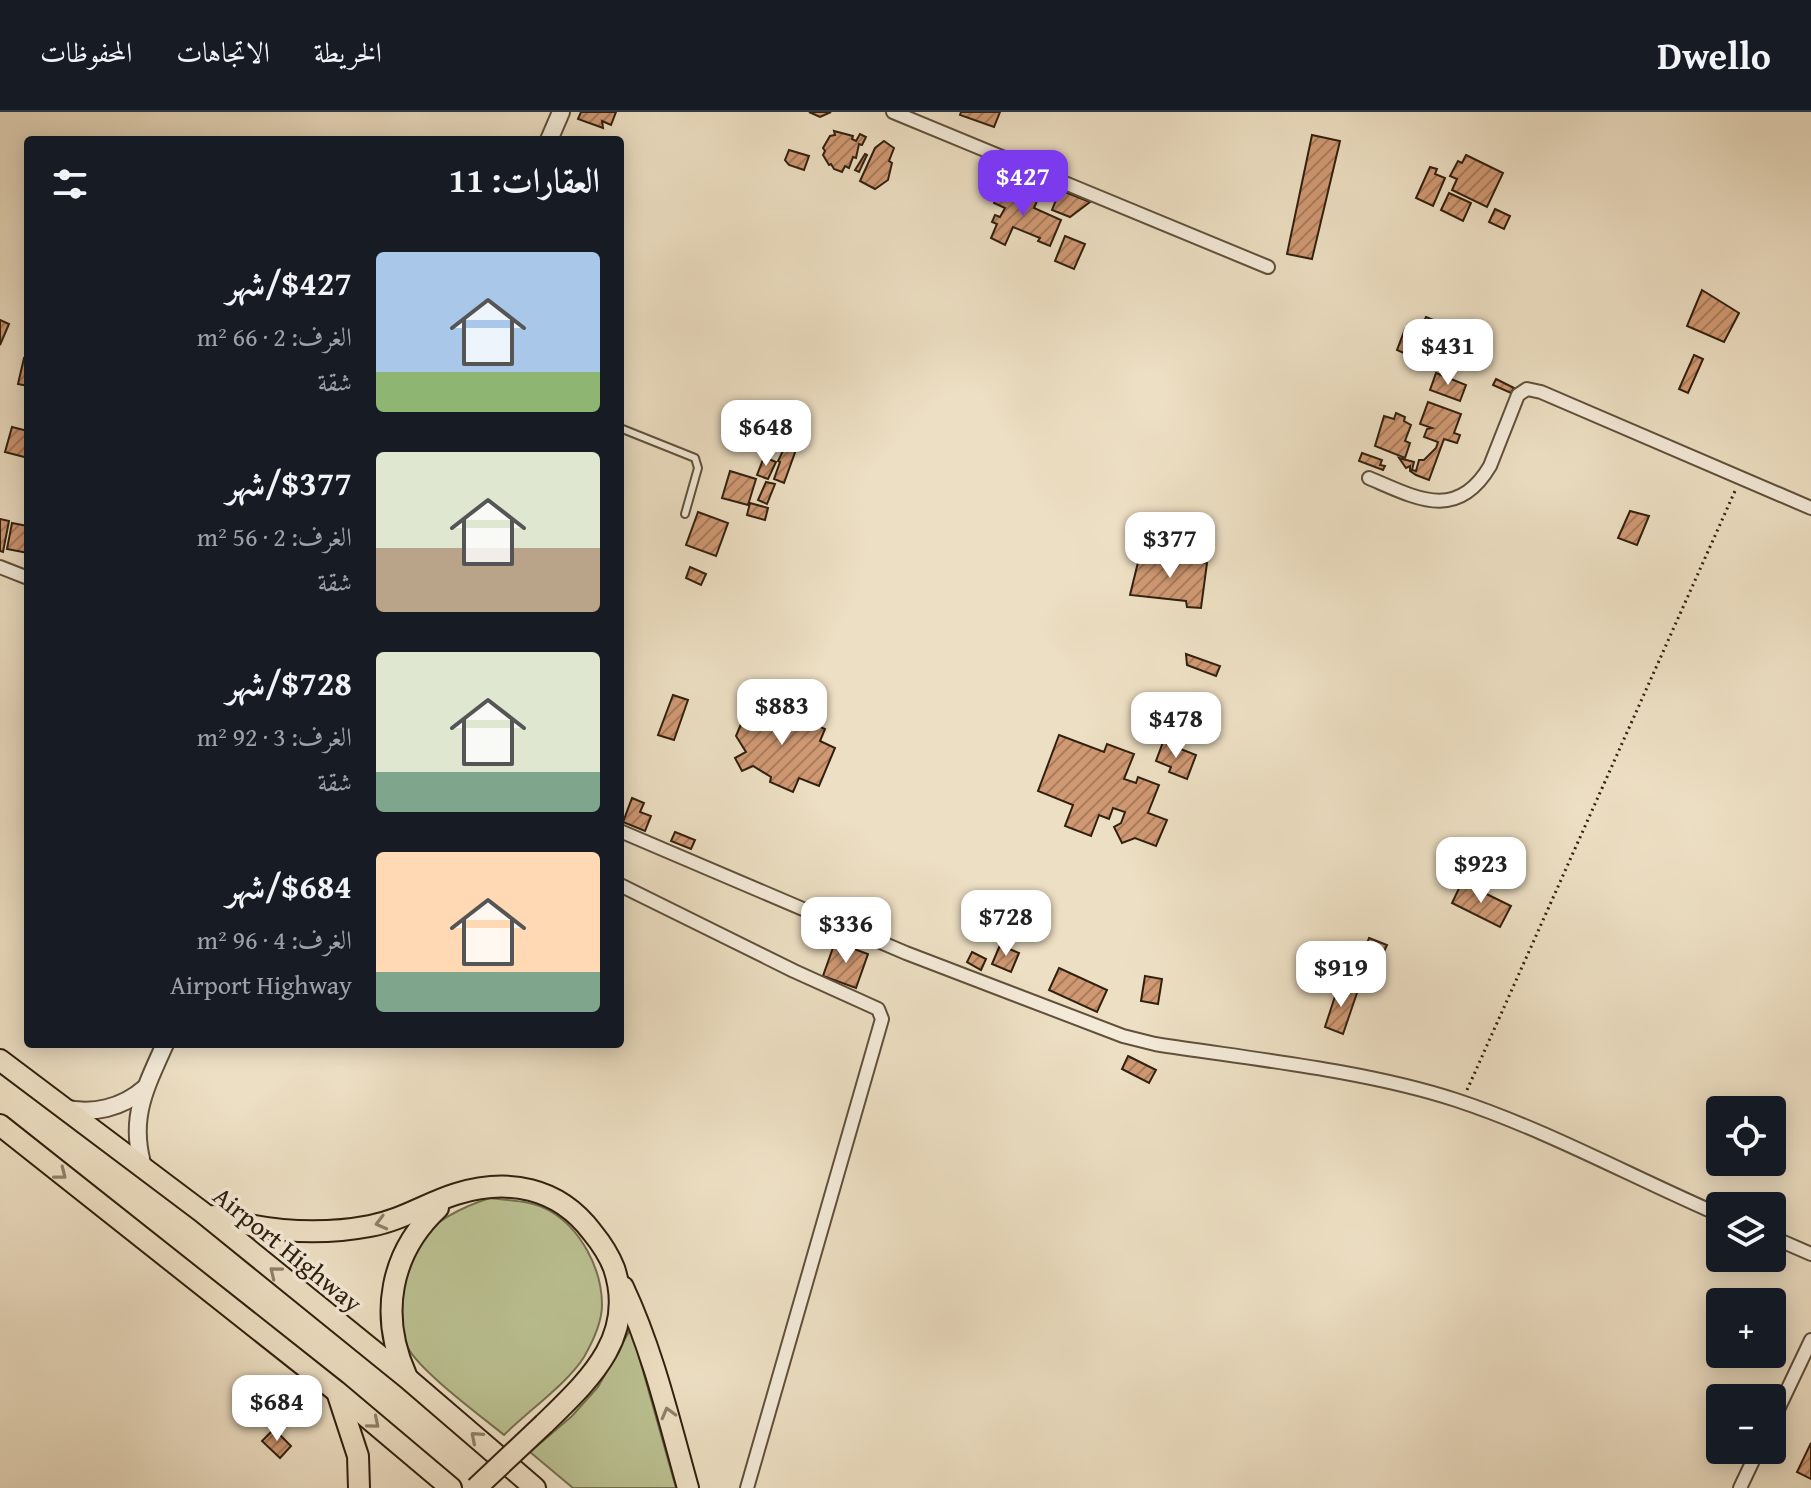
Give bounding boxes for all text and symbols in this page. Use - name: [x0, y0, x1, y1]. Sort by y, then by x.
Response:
- text: Dwello: [1657, 27, 1771, 83]
- text: المحفوظات: [40, 31, 132, 72]
- text: الاتجاهات: [176, 31, 270, 72]
- text: الخريطة: [314, 31, 382, 72]
- pin: $427: [976, 150, 1070, 218]
- text: العقارات: 11: [449, 155, 600, 204]
- text: $427: [996, 156, 1050, 195]
- icon: filters: [48, 162, 92, 206]
- text: $427/شهر: [226, 258, 352, 307]
- icon: home: [440, 284, 536, 380]
- text: الغرف: 2 · 66 m²: [197, 317, 352, 356]
- pin: $431: [1401, 319, 1495, 387]
- text: $431: [1421, 325, 1475, 364]
- text: شقة: [318, 362, 352, 401]
- pin: $648: [719, 400, 813, 468]
- text: $648: [739, 406, 793, 445]
- text: $377/شهر: [226, 458, 352, 507]
- icon: home: [440, 484, 536, 580]
- pin: $377: [1123, 512, 1217, 580]
- text: الغرف: 2 · 56 m²: [197, 517, 352, 556]
- text: $377: [1143, 518, 1197, 557]
- text: شقة: [318, 562, 352, 601]
- text: $728/شهر: [226, 658, 352, 707]
- pin: $883: [735, 679, 829, 747]
- icon: home: [440, 684, 536, 780]
- text: $883: [755, 685, 809, 724]
- pin: $478: [1129, 692, 1223, 760]
- text: $478: [1149, 698, 1203, 737]
- text: الغرف: 3 · 92 m²: [197, 717, 352, 756]
- text: شقة: [318, 762, 352, 801]
- pin: $923: [1434, 837, 1528, 905]
- text: $923: [1454, 843, 1508, 882]
- text: $684/شهر: [226, 861, 352, 910]
- icon: home: [440, 884, 536, 980]
- pin: $728: [959, 890, 1053, 958]
- text: $728: [979, 896, 1033, 935]
- pin: $336: [799, 897, 893, 965]
- text: $336: [819, 903, 873, 942]
- text: الغرف: 4 · 96 m²: [197, 920, 352, 959]
- pin: $919: [1294, 941, 1388, 1009]
- text: $919: [1314, 947, 1368, 986]
- text: Airport Highway: [170, 965, 352, 1004]
- map controls: [1706, 1096, 1786, 1464]
- button: locate: [1706, 1096, 1786, 1176]
- one-way arrow: [52, 1164, 67, 1178]
- street label: Airport Highway: [205, 1177, 371, 1321]
- button: layers: [1706, 1192, 1786, 1272]
- one-way arrow: [375, 1214, 389, 1230]
- one-way arrow: [270, 1267, 285, 1282]
- button: +: [1706, 1288, 1786, 1368]
- pin: $684: [230, 1375, 324, 1443]
- text: $684: [250, 1381, 304, 1420]
- button: −: [1706, 1384, 1786, 1464]
- one-way arrow: [660, 1406, 677, 1420]
- one-way arrow: [365, 1413, 379, 1428]
- one-way arrow: [471, 1432, 485, 1447]

